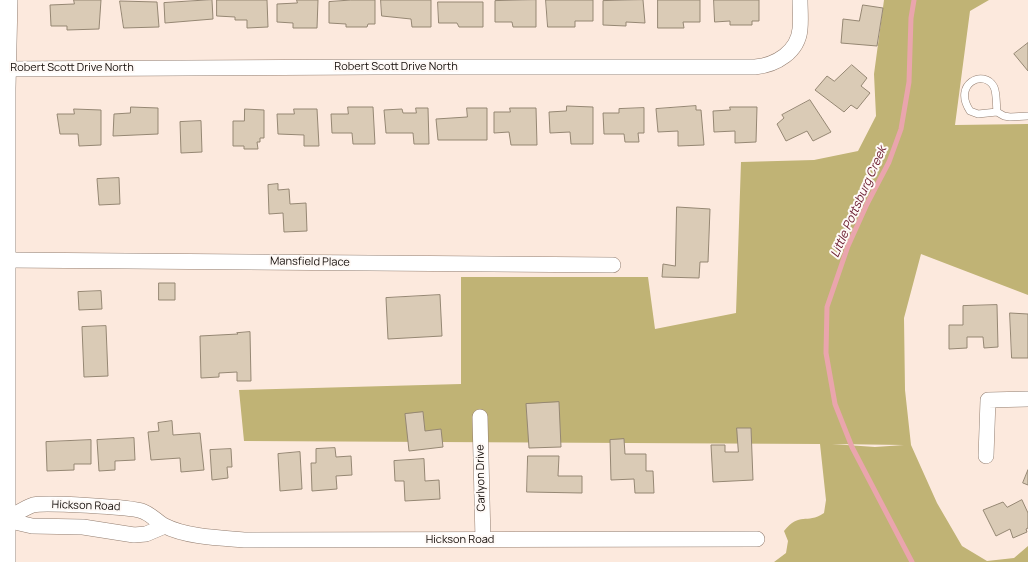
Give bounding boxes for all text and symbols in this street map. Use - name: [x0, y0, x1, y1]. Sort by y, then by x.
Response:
- street label: Robert Scott Drive North: [334, 60, 458, 74]
- street label: Robert Scott Drive North: [10, 61, 134, 75]
- water label: Little Pottsburg Creek: [828, 144, 890, 260]
- street label: Mansfield Place: [270, 255, 350, 269]
- street label: Carlyon Drive: [474, 444, 488, 512]
- street label: Hickson Road: [51, 498, 121, 514]
- street label: Hickson Road: [426, 533, 494, 547]

